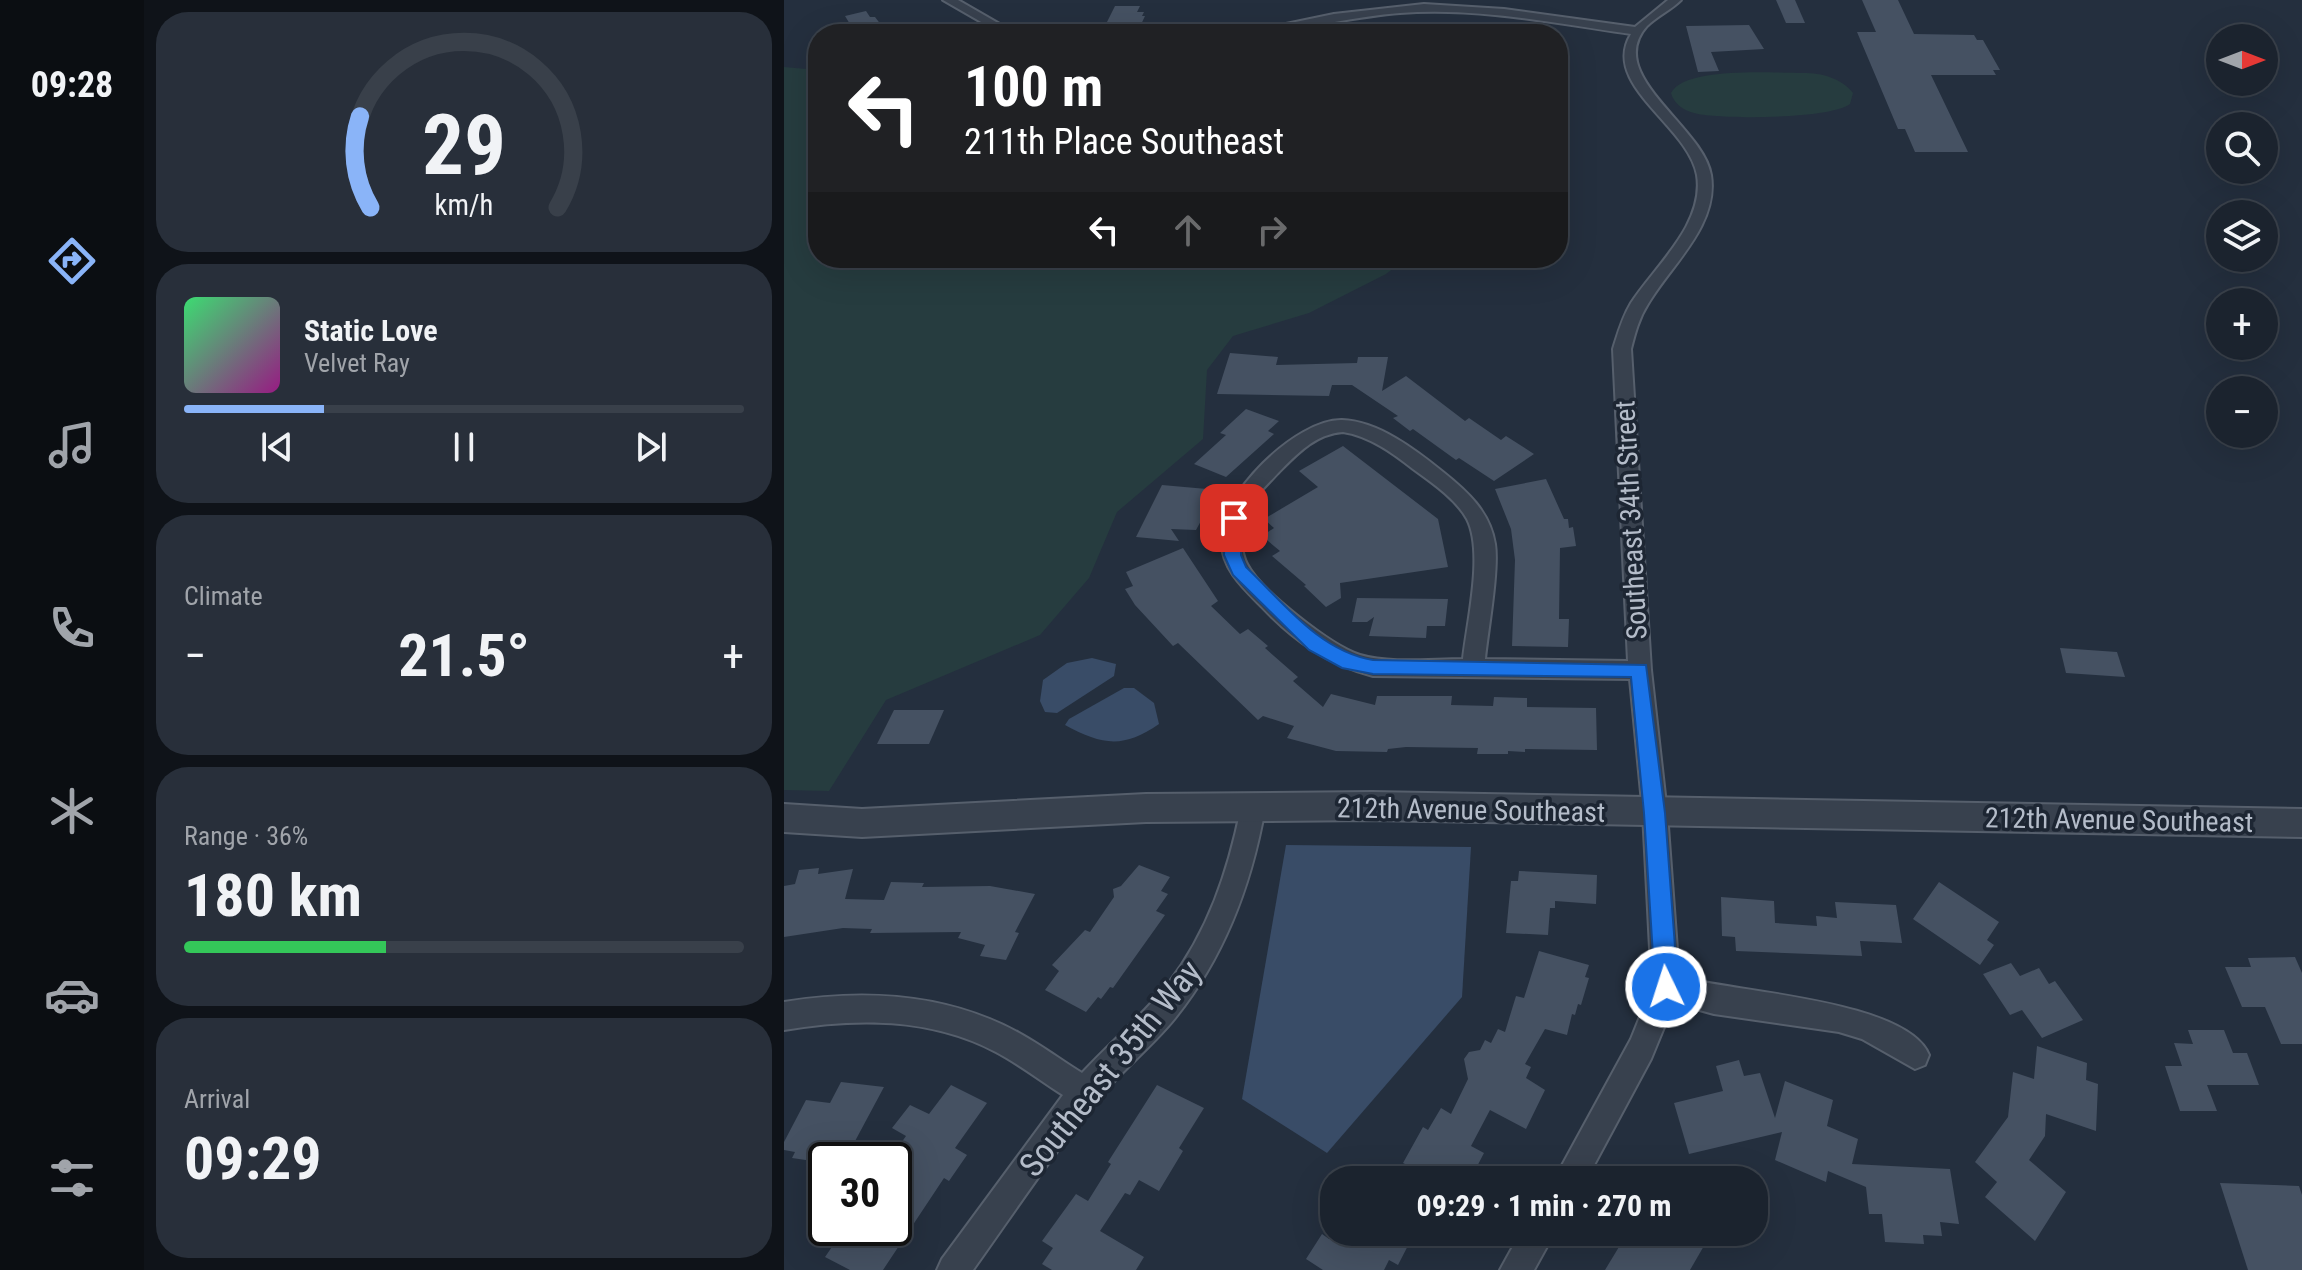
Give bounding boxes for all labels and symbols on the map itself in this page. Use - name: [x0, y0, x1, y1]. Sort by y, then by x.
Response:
- north arrow: [2206, 24, 2278, 96]
- street label: Southeast 34th Street: [1608, 400, 1654, 640]
- pin: [1200, 484, 1268, 552]
- street label: 212th Avenue Southeast: [1337, 791, 1605, 829]
- street label: 212th Avenue Southeast: [1985, 801, 2253, 839]
- position arrow: [1624, 945, 1708, 1029]
- street label: Southeast 35th Way: [1011, 952, 1209, 1184]
- speed limit sign: 30: [808, 1142, 912, 1246]

